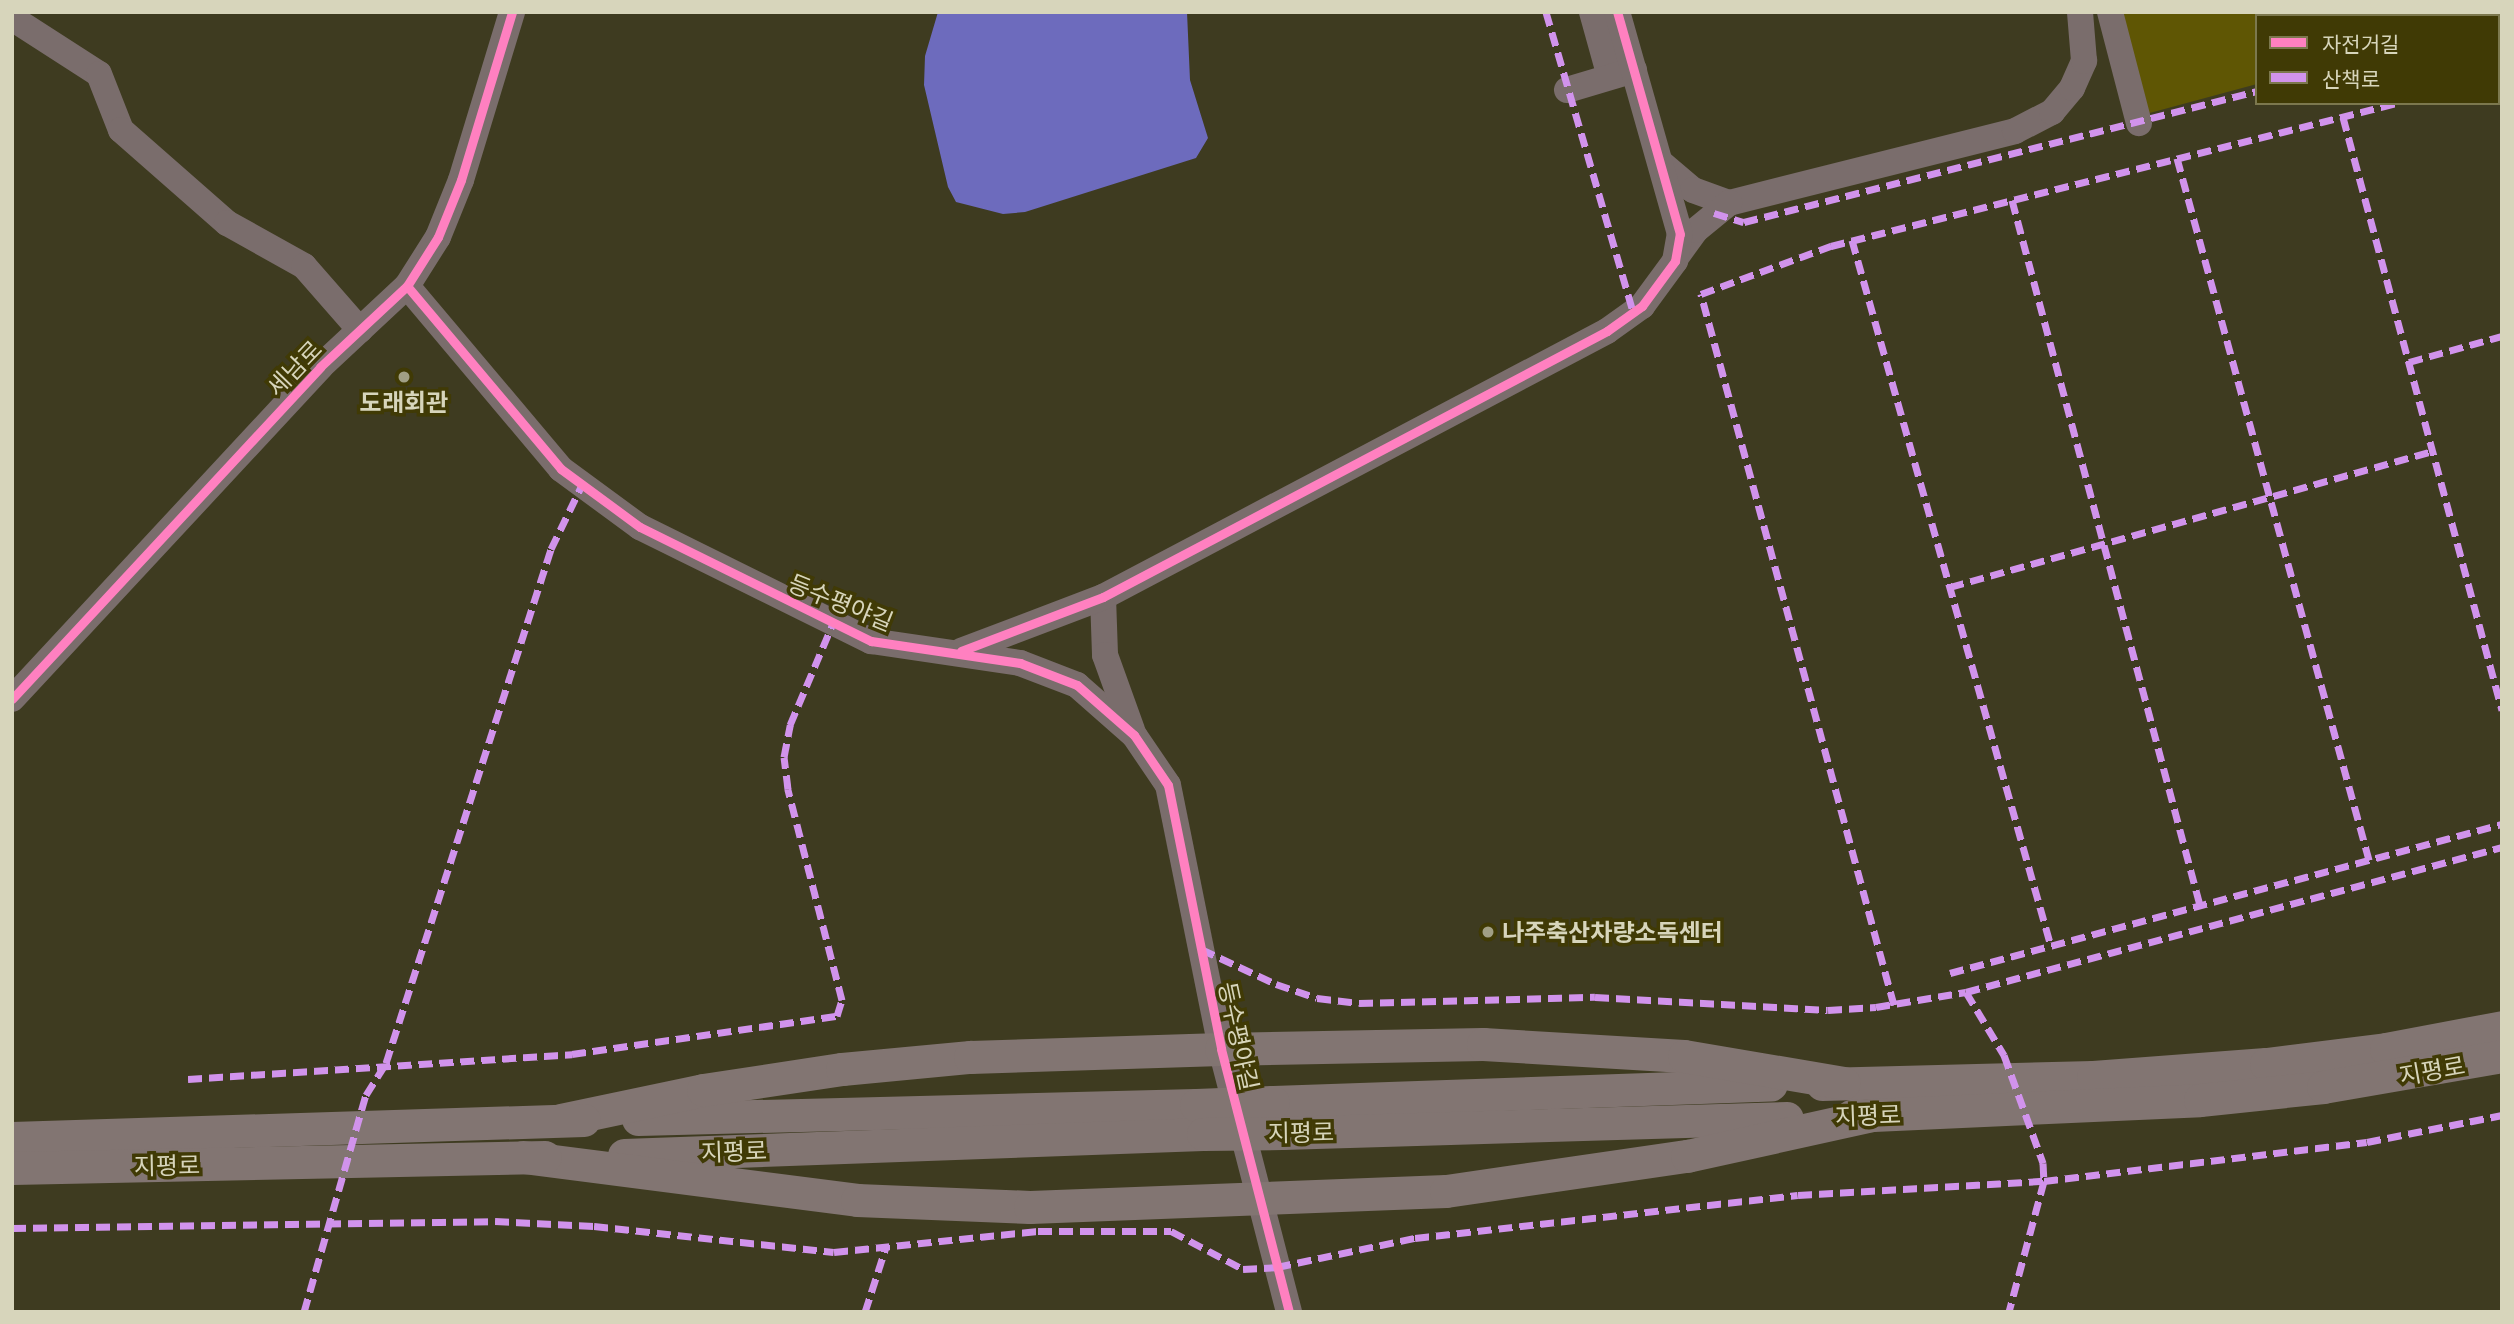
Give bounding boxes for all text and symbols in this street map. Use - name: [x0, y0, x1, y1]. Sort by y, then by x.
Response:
- legend: [2255, 14, 2500, 105]
- text: 자전거길: [2322, 31, 2399, 56]
- text: 산책로: [2322, 66, 2380, 91]
- street label: 세남로: [261, 334, 327, 402]
- marker: 도래회관: [396, 369, 412, 385]
- place label: 도래회관: [360, 388, 448, 416]
- street label: 등수평야길: [784, 568, 898, 636]
- place label: 나주축산차량소독센터: [1502, 918, 1723, 946]
- marker: 나주축산차량소독센터: [1480, 924, 1496, 940]
- street label: 등수평야길: [1213, 979, 1265, 1093]
- street label: 지평로: [2397, 1050, 2467, 1090]
- street label: 지평로: [1834, 1099, 1902, 1131]
- street label: 지평로: [1268, 1117, 1334, 1147]
- street label: 지평로: [700, 1135, 768, 1167]
- street label: 지평로: [134, 1150, 200, 1180]

